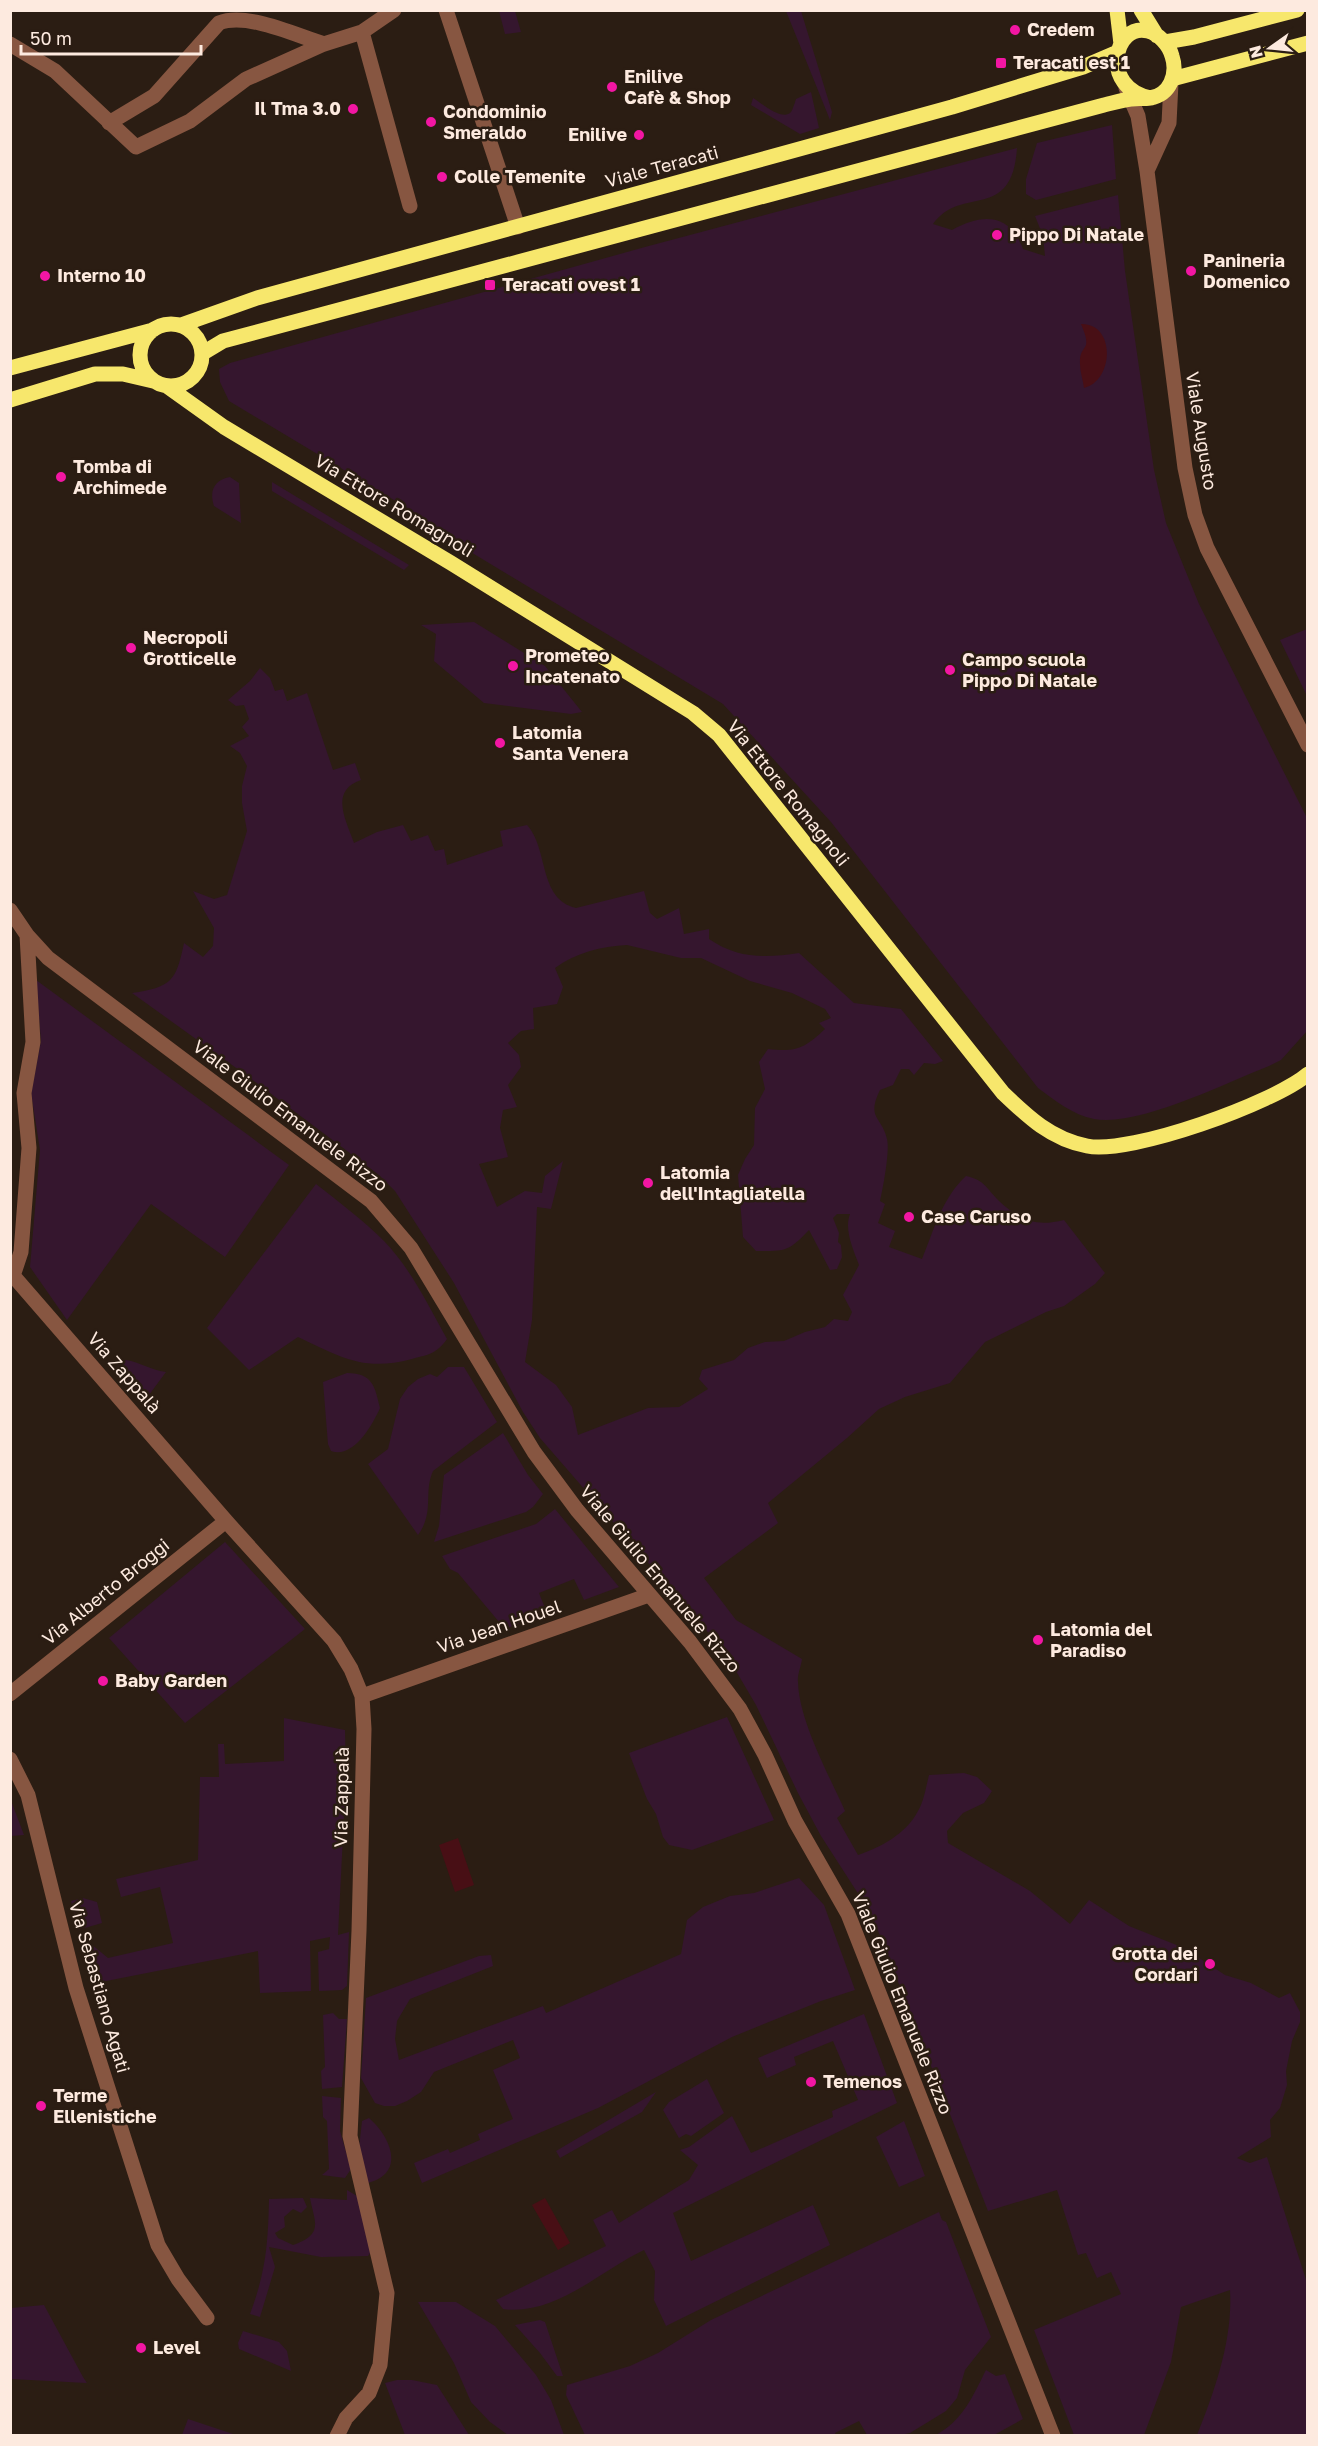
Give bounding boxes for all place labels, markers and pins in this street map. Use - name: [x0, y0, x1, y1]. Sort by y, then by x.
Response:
- place label: Credem: [1027, 18, 1095, 40]
- marker: Credem: [1008, 23, 1022, 37]
- place label: Teracati est 1: [1013, 51, 1130, 73]
- marker: Teracati est 1: [994, 56, 1008, 70]
- place label: Enilive Cafè & Shop: [624, 65, 731, 108]
- marker: Enilive Cafè & Shop: [605, 80, 619, 94]
- place label: Il Tma 3.0: [254, 97, 341, 119]
- place label: Condominio Smeraldo: [443, 100, 547, 143]
- marker: Il Tma 3.0: [346, 102, 360, 116]
- marker: Condominio Smeraldo: [424, 115, 438, 129]
- place label: Enilive: [568, 123, 627, 145]
- marker: Enilive: [632, 128, 646, 142]
- place label: Colle Temenite: [454, 165, 586, 187]
- marker: Colle Temenite: [435, 170, 449, 184]
- place label: Pippo Di Natale: [1009, 223, 1144, 245]
- marker: Pippo Di Natale: [990, 228, 1004, 242]
- place label: Panineria Domenico: [1203, 249, 1290, 292]
- place label: Interno 10: [57, 264, 146, 286]
- marker: Panineria Domenico: [1184, 264, 1198, 278]
- marker: Interno 10: [38, 269, 52, 283]
- place label: Teracati ovest 1: [502, 273, 640, 295]
- marker: Teracati ovest 1: [483, 278, 497, 292]
- place label: Tomba di Archimede: [73, 455, 167, 498]
- marker: Tomba di Archimede: [54, 470, 68, 484]
- place label: Necropoli Grotticelle: [143, 626, 237, 669]
- marker: Necropoli Grotticelle: [124, 641, 138, 655]
- place label: Prometeo Incatenato: [525, 644, 620, 687]
- place label: Campo scuola Pippo Di Natale: [962, 648, 1097, 691]
- marker: Prometeo Incatenato: [506, 659, 520, 673]
- marker: Campo scuola Pippo Di Natale: [943, 663, 957, 677]
- place label: Latomia Santa Venera: [512, 721, 629, 764]
- marker: Latomia Santa Venera: [493, 736, 507, 750]
- place label: Latomia dell'Intagliatella: [660, 1161, 805, 1204]
- marker: Latomia dell'Intagliatella: [641, 1176, 655, 1190]
- place label: Case Caruso: [921, 1205, 1031, 1227]
- marker: Case Caruso: [902, 1210, 916, 1224]
- place label: Latomia del Paradiso: [1050, 1618, 1152, 1661]
- marker: Latomia del Paradiso: [1031, 1633, 1045, 1647]
- place label: Baby Garden: [115, 1669, 227, 1691]
- marker: Baby Garden: [96, 1674, 110, 1688]
- place label: Grotta dei Cordari: [1112, 1942, 1198, 1985]
- marker: Grotta dei Cordari: [1203, 1957, 1217, 1971]
- place label: Temenos: [823, 2070, 902, 2092]
- marker: Temenos: [804, 2075, 818, 2089]
- place label: Terme Ellenistiche: [53, 2084, 157, 2127]
- marker: Terme Ellenistiche: [34, 2099, 48, 2113]
- place label: Level: [153, 2336, 201, 2358]
- marker: Level: [134, 2341, 148, 2355]

